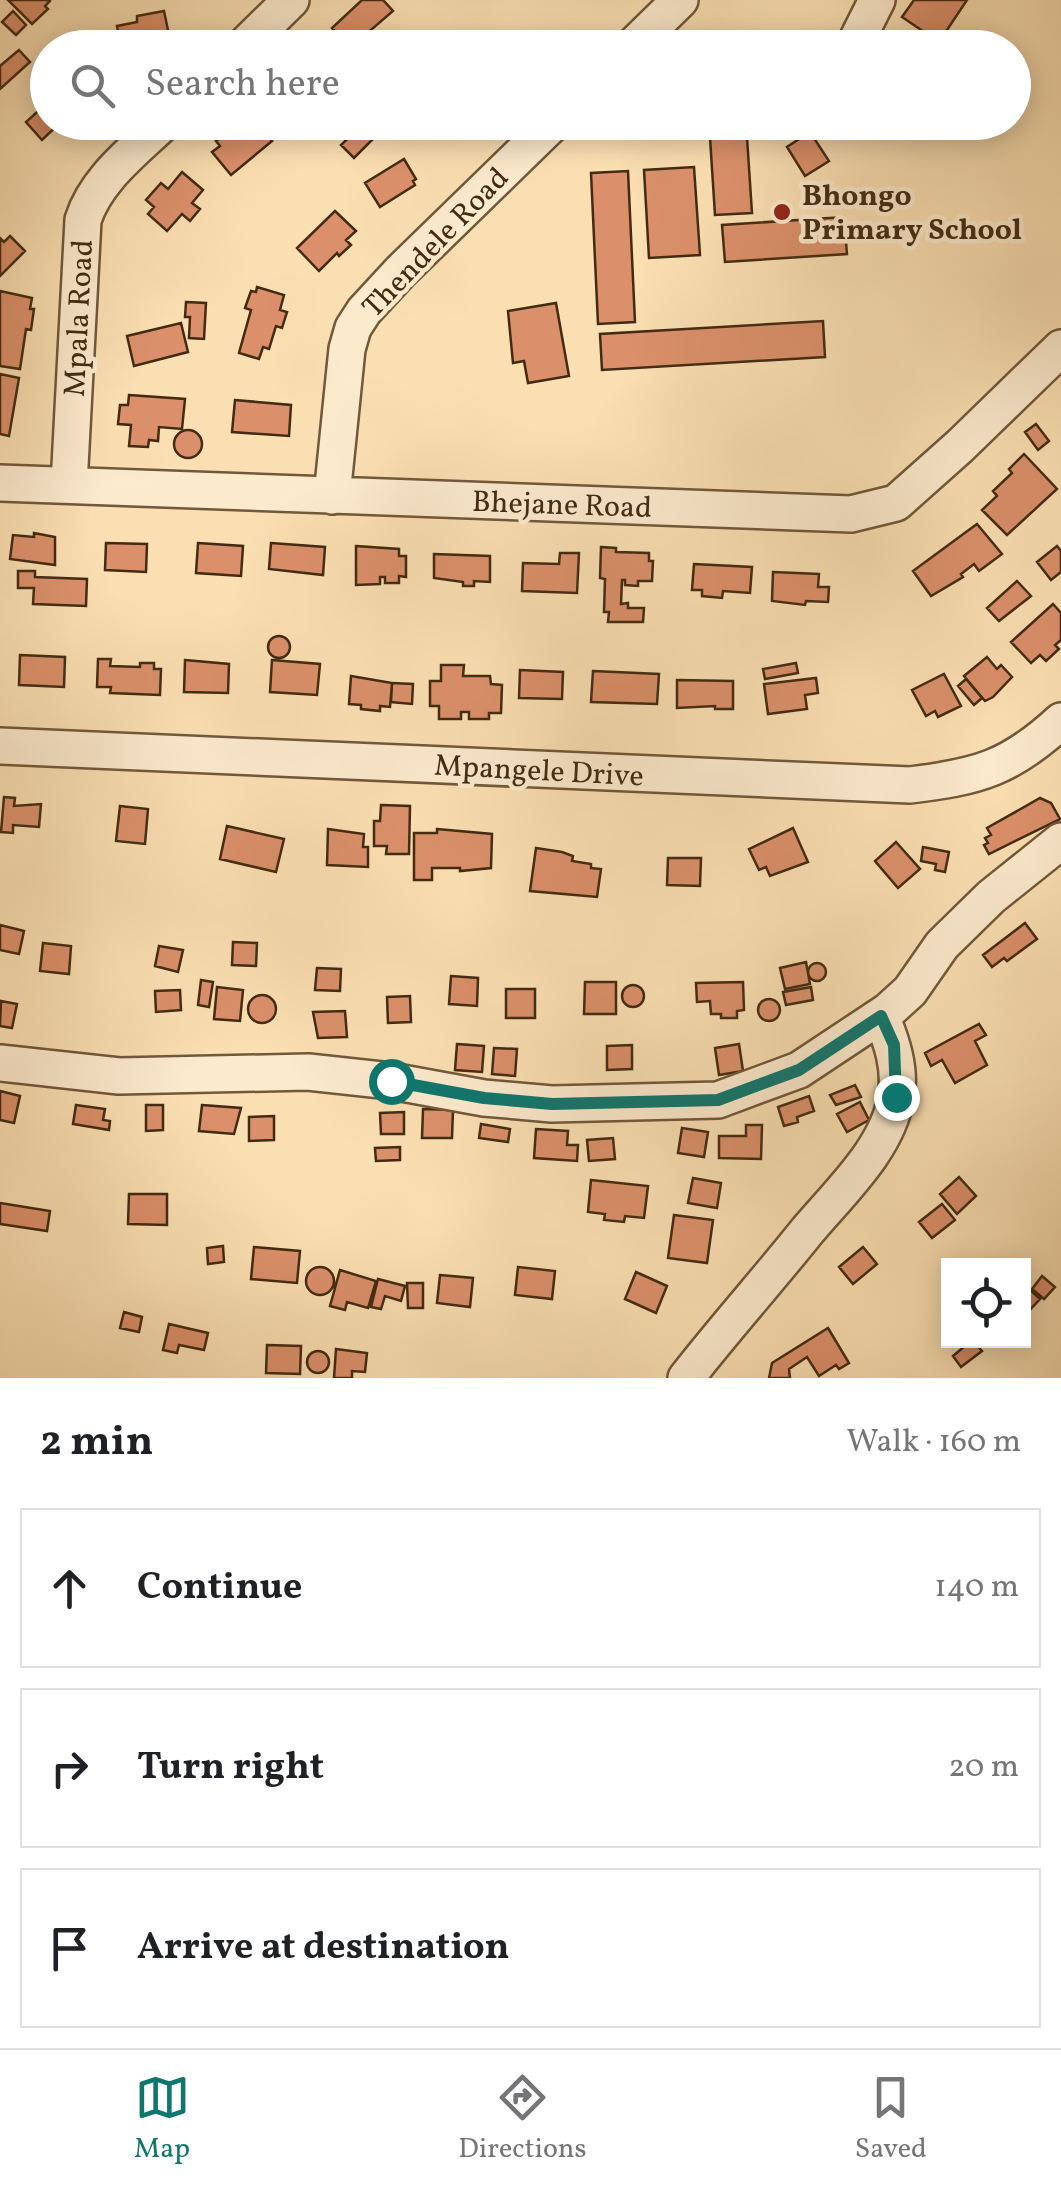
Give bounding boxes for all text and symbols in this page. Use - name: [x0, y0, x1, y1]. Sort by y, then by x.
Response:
- search box: [30, 30, 1031, 140]
- icon: search: [65, 58, 120, 113]
- text: Search here: [145, 59, 340, 112]
- street label: Thendele Road: [354, 159, 519, 328]
- place label: Bhongo Primary School: [802, 176, 1022, 252]
- marker: Bhongo Primary School: [771, 201, 793, 223]
- street label: Mpala Road: [55, 238, 105, 398]
- street label: Bhejane Road: [471, 482, 653, 530]
- street label: Mpangele Drive: [433, 746, 645, 798]
- route start: [369, 1059, 415, 1105]
- route end: [874, 1075, 920, 1121]
- map controls: [941, 1258, 1031, 1348]
- button: locate: [941, 1258, 1031, 1348]
- text: 2 min: [40, 1414, 153, 1473]
- text: Walk · 160 m: [847, 1421, 1021, 1465]
- icon: ahead: [42, 1561, 97, 1616]
- text: Continue: [137, 1562, 302, 1615]
- text: 140 m: [934, 1566, 1019, 1610]
- icon: right: [42, 1741, 97, 1796]
- text: Turn right: [137, 1742, 324, 1795]
- text: 20 m: [948, 1746, 1019, 1790]
- icon: arrive: [42, 1921, 97, 1976]
- text: Arrive at destination: [137, 1922, 510, 1975]
- tab: Map: [134, 2070, 190, 2169]
- tab: Directions: [458, 2070, 587, 2169]
- tab: Saved: [855, 2070, 927, 2169]

